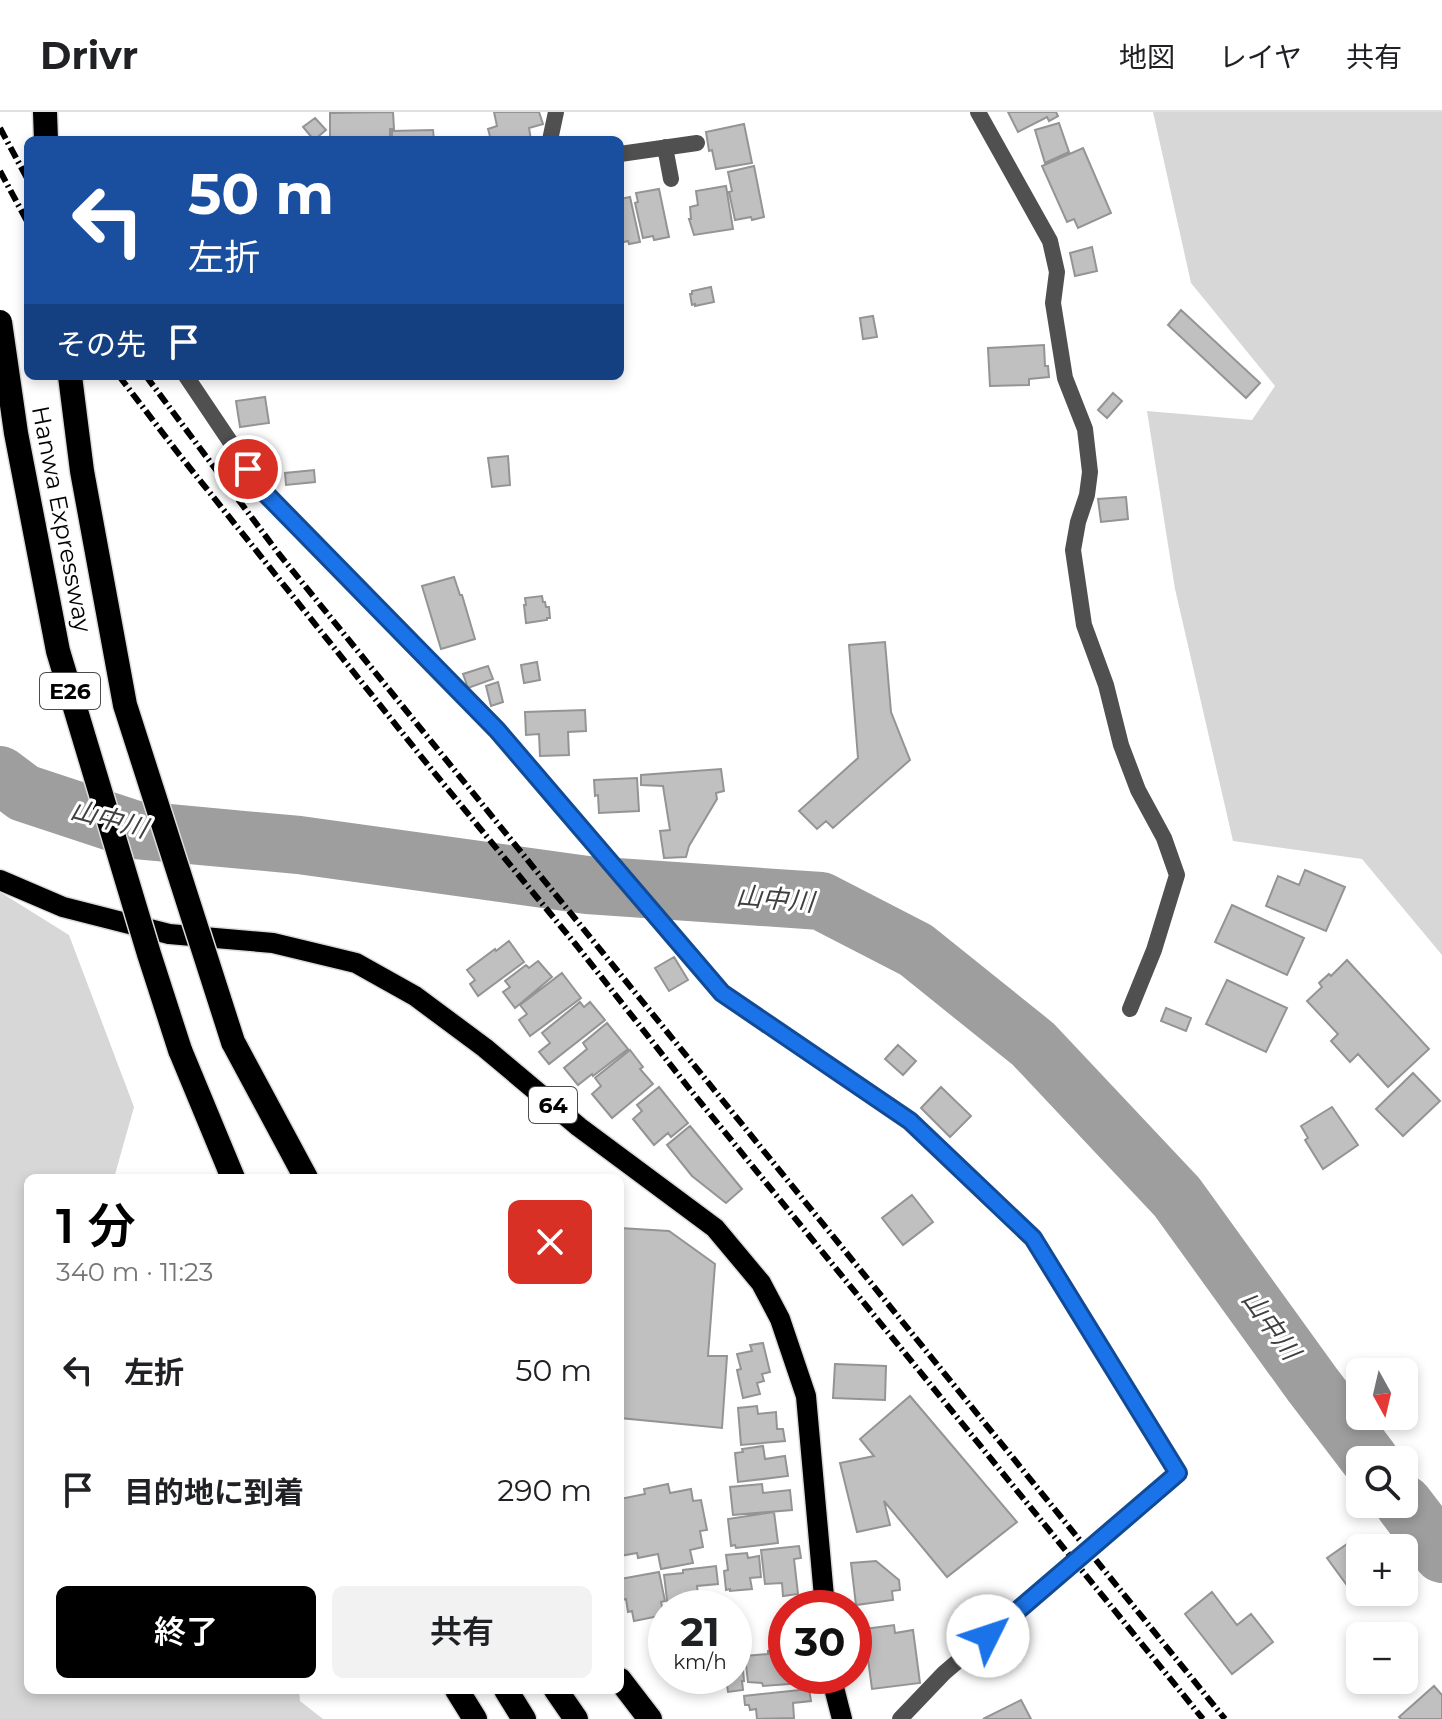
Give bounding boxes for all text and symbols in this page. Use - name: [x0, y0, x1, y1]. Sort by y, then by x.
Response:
- text: Drivr: [40, 32, 138, 79]
- text: 地図: [1119, 40, 1175, 74]
- text: レイヤ: [1219, 40, 1302, 74]
- text: 共有: [1346, 40, 1402, 74]
- text: 50 m: [188, 160, 334, 228]
- icon: left: [56, 168, 160, 272]
- text: 左折: [188, 235, 260, 279]
- icon: arrive: [162, 320, 206, 364]
- text: その先: [56, 326, 146, 363]
- street label: Hanwa Expressway: [26, 403, 98, 635]
- pin: [214, 435, 282, 503]
- icon: arrive: [226, 447, 270, 491]
- road number: E26: [40, 673, 100, 709]
- water label: 山中川: [67, 793, 154, 845]
- water label: 山中川: [735, 880, 818, 919]
- road number: 64: [529, 1087, 577, 1123]
- text: 1 分: [56, 1197, 136, 1255]
- button: close: [508, 1200, 592, 1284]
- text: 340 m · 11:23: [56, 1256, 213, 1288]
- water label: 山中川: [1235, 1284, 1309, 1368]
- icon: left: [56, 1348, 100, 1392]
- text: 50 m: [515, 1352, 592, 1389]
- text: 左折: [124, 1354, 184, 1391]
- north arrow: [1346, 1358, 1418, 1430]
- map controls: [1346, 1358, 1418, 1694]
- button: search: [1346, 1446, 1418, 1518]
- icon: arrive: [56, 1468, 100, 1512]
- text: 290 m: [497, 1472, 592, 1509]
- text: 目的地に到着: [124, 1474, 304, 1511]
- button: +: [1346, 1534, 1418, 1606]
- button: 終了: [56, 1586, 316, 1678]
- button: 共有: [332, 1586, 592, 1678]
- speed limit sign: 30: [768, 1590, 872, 1694]
- position arrow: [946, 1594, 1030, 1678]
- text: 21: [680, 1607, 720, 1656]
- button: −: [1346, 1622, 1418, 1694]
- text: km/h: [673, 1650, 727, 1674]

